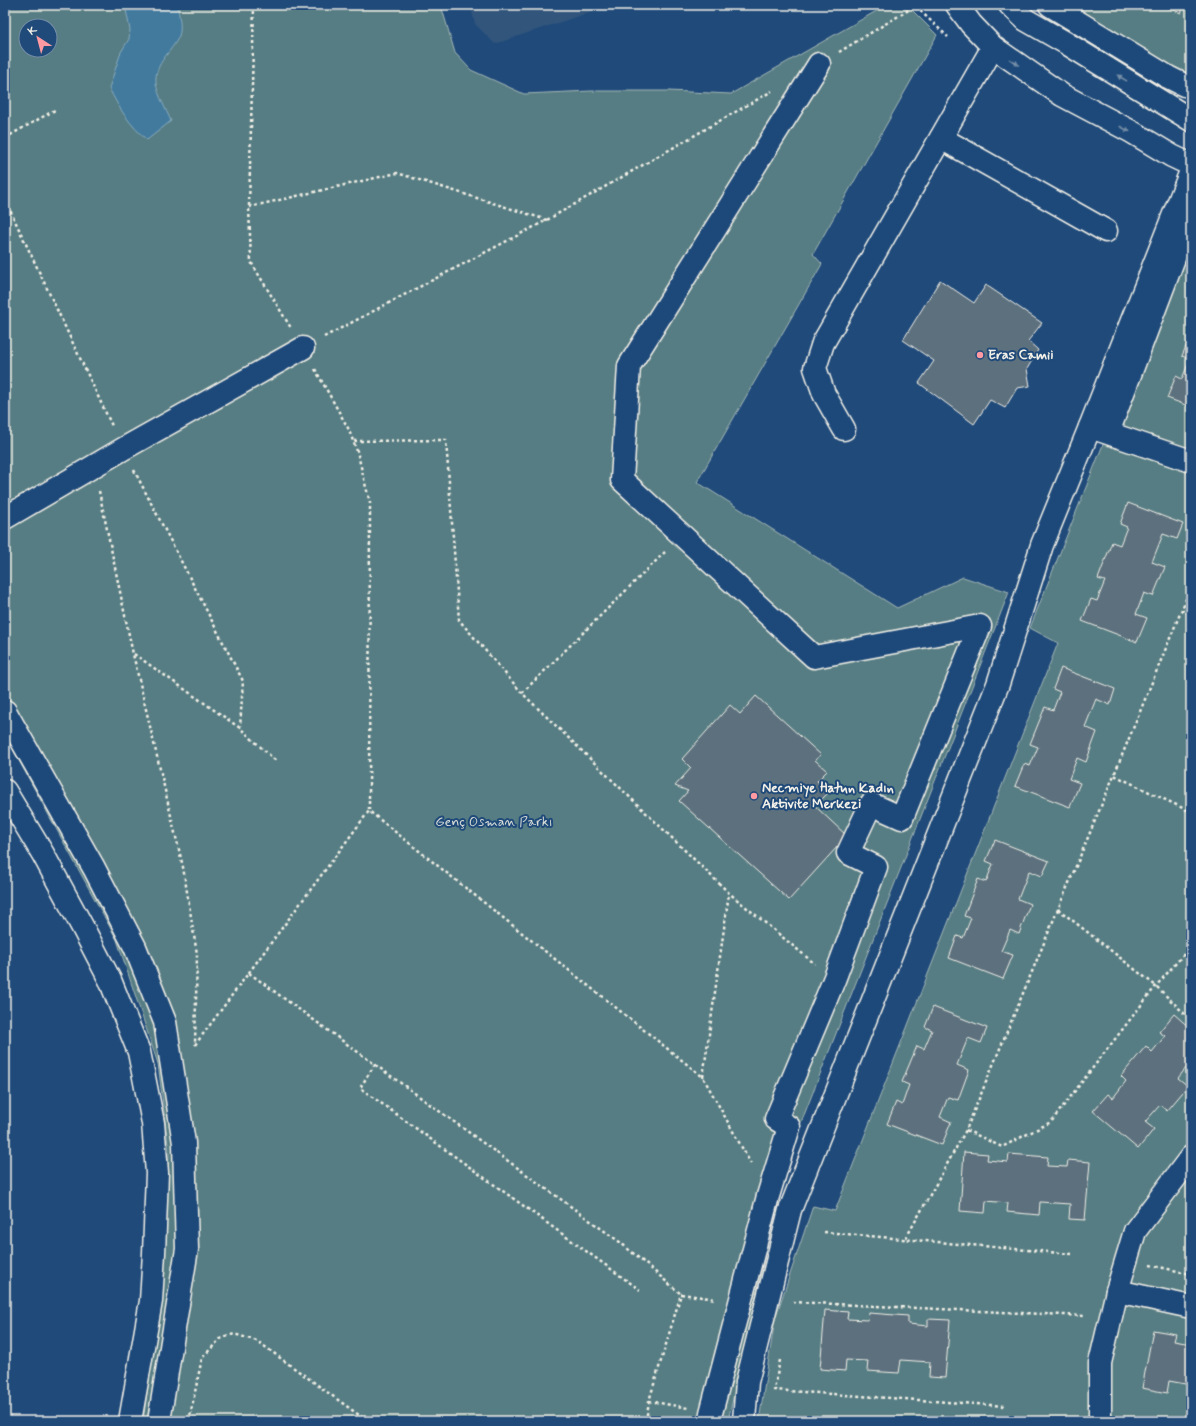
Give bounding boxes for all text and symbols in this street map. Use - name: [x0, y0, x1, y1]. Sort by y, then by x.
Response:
- north arrow: [18, 18, 58, 58]
- text: K: [25, 23, 40, 39]
- one-way arrow: [1009, 58, 1019, 66]
- one-way arrow: [1116, 74, 1128, 81]
- one-way arrow: [1119, 125, 1131, 132]
- place label: Eras Camii: [988, 346, 1054, 364]
- marker: Eras Camii: [975, 350, 985, 360]
- place label: Necmiye Hatun Kadın Aktivite Merkezi: [762, 779, 894, 813]
- marker: Necmiye Hatun Kadın Aktivite Merkezi: [749, 791, 759, 801]
- park label: Genç Osman Parkı: [435, 813, 553, 831]

